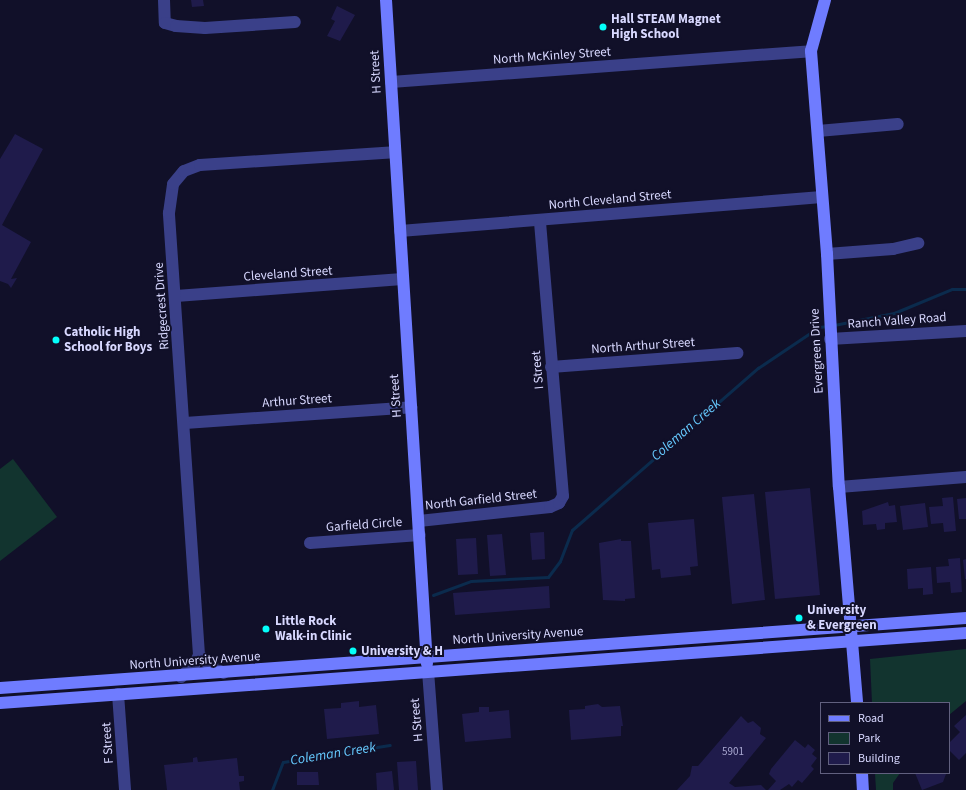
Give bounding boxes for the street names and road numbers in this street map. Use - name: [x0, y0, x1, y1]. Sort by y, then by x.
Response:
- street label: North McKinley Street: [492, 44, 612, 68]
- street label: H Street: [367, 50, 385, 94]
- street label: North Cleveland Street: [548, 187, 672, 213]
- street label: Ridgecrest Drive: [151, 262, 173, 350]
- street label: Cleveland Street: [243, 263, 333, 285]
- street label: Evergreen Drive: [807, 308, 827, 394]
- street label: Ranch Valley Road: [847, 310, 947, 332]
- street label: North Arthur Street: [591, 335, 695, 357]
- street label: I Street: [529, 350, 547, 390]
- street label: H Street: [387, 374, 405, 418]
- street label: Arthur Street: [262, 391, 332, 411]
- street label: North Garfield Street: [424, 486, 538, 514]
- street label: Garfield Circle: [325, 515, 403, 535]
- street label: North University Avenue: [452, 624, 584, 648]
- street label: North University Avenue: [129, 649, 261, 673]
- street label: H Street: [407, 698, 427, 742]
- street label: F Street: [99, 722, 117, 764]

